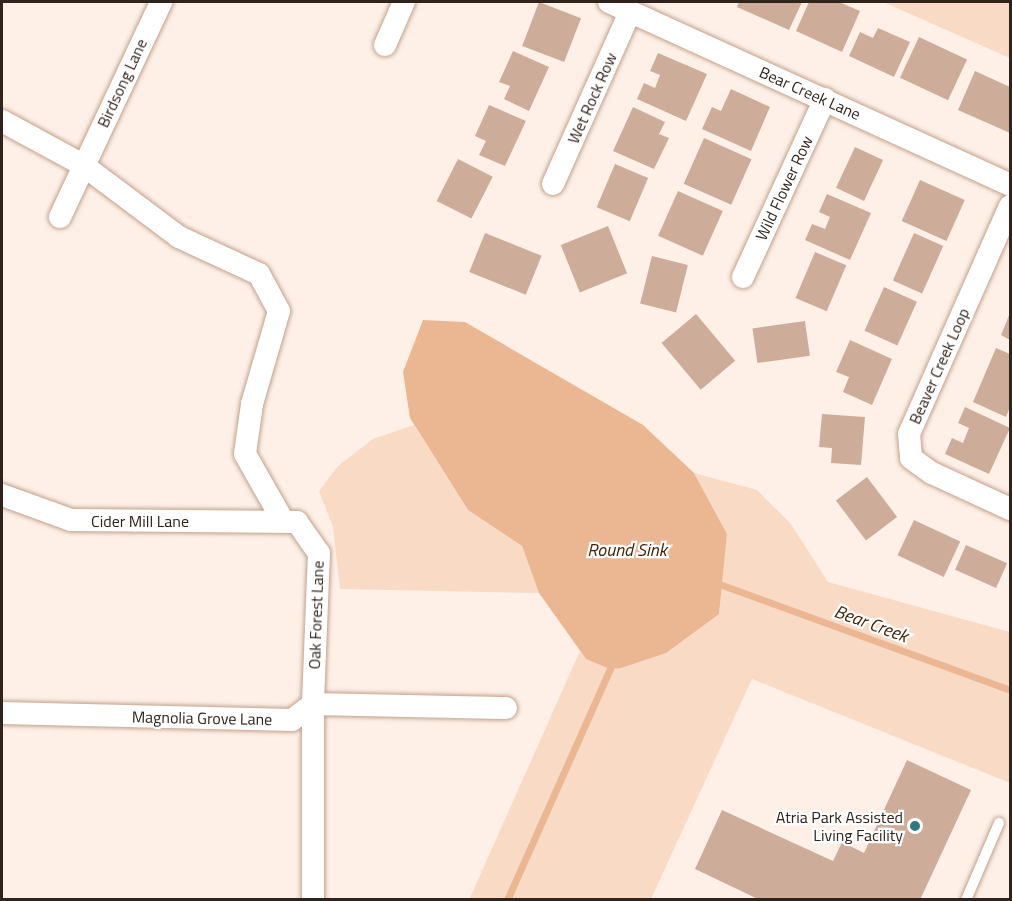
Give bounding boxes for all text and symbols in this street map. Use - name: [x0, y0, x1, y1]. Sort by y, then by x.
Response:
- street label: Birdsong Lane: [93, 36, 151, 130]
- street label: Wet Rock Row: [563, 50, 621, 146]
- street label: Bear Creek Lane: [756, 62, 864, 124]
- street label: Wild Flower Row: [751, 133, 817, 243]
- street label: Beaver Creek Loop: [905, 305, 973, 427]
- street label: Cider Mill Lane: [91, 511, 189, 531]
- water label: Round Sink: [587, 539, 667, 561]
- street label: Oak Forest Lane: [305, 560, 327, 670]
- water label: Bear Creek: [831, 601, 911, 647]
- street label: Magnolia Grove Lane: [132, 707, 272, 729]
- place label: Atria Park Assisted Living Facility: [776, 807, 903, 845]
- marker: Atria Park Assisted Living Facility: [908, 819, 922, 833]

